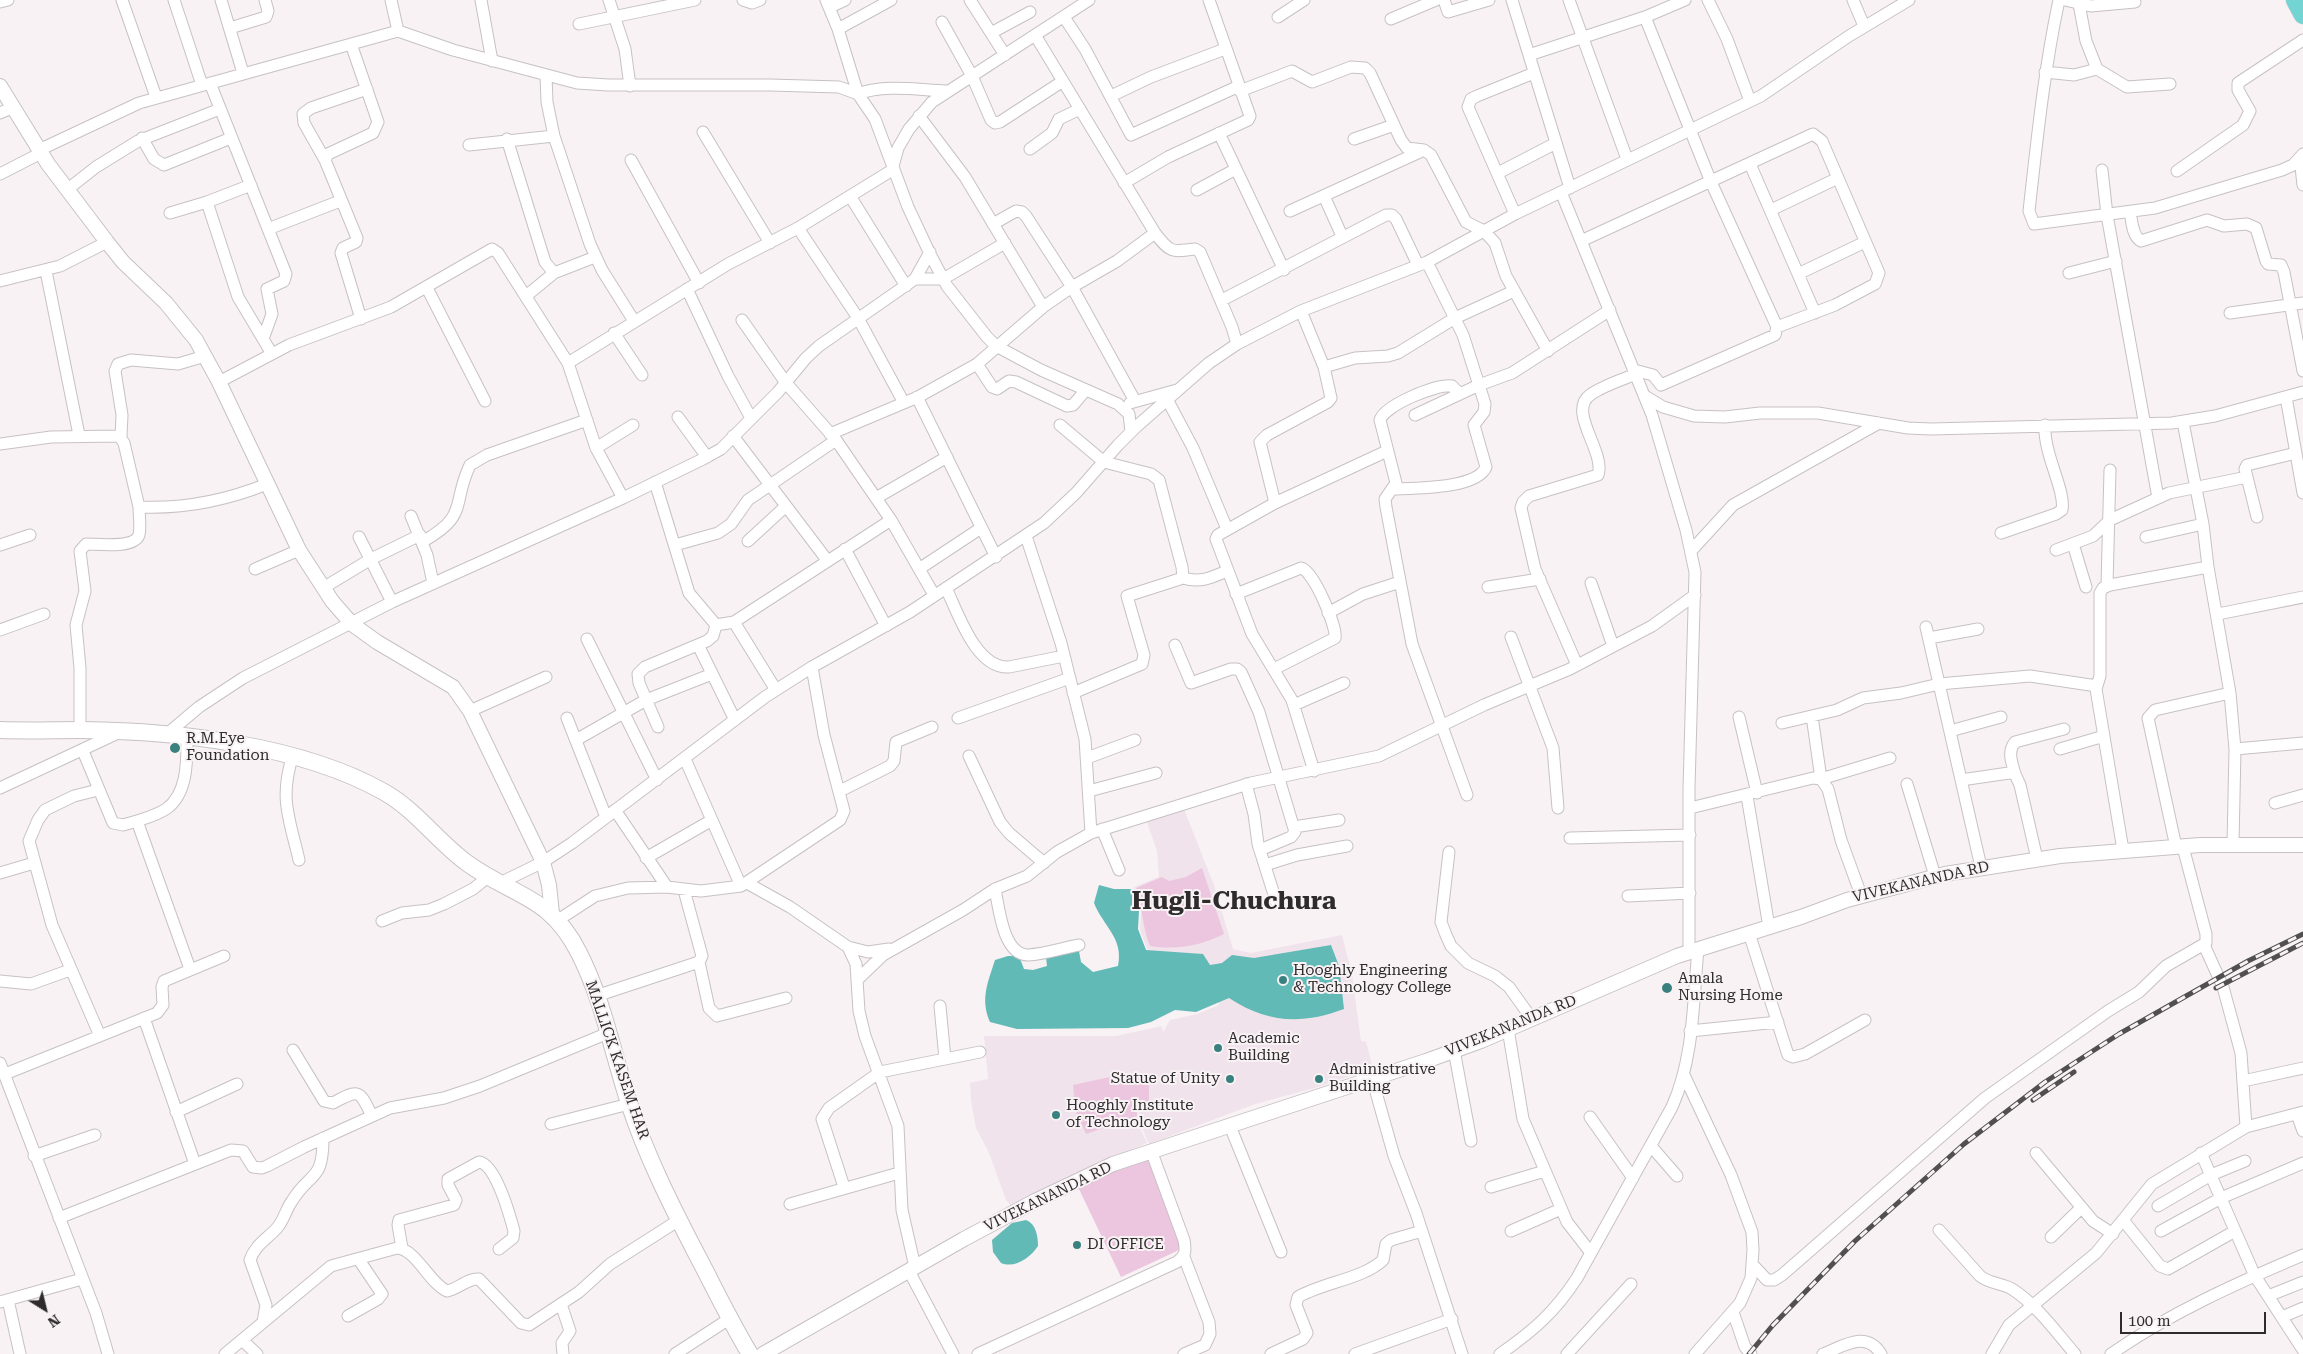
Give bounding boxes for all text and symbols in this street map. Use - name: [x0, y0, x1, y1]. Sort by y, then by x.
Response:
- place label: R.M.Eye Foundation: [186, 730, 269, 765]
- marker: R.M.Eye Foundation: [168, 741, 182, 755]
- street label: VIVEKANANDA RD: [1851, 858, 1991, 906]
- district label: Hugli-Chuchura: [1132, 887, 1336, 917]
- place label: Hooghly Engineering & Technology College: [1293, 962, 1451, 997]
- place label: Amala Nursing Home: [1678, 970, 1783, 1005]
- marker: Hooghly Engineering & Technology College: [1277, 974, 1289, 986]
- street label: MALLICK KASEM HAR: [581, 978, 653, 1142]
- marker: Amala Nursing Home: [1660, 981, 1674, 995]
- street label: VIVEKANANDA RD: [1443, 991, 1579, 1061]
- place label: Academic Building: [1228, 1030, 1300, 1065]
- marker: Academic Building: [1212, 1042, 1224, 1054]
- place label: Administrative Building: [1329, 1061, 1436, 1096]
- place label: Statue of Unity: [1111, 1070, 1220, 1088]
- marker: Statue of Unity: [1224, 1073, 1236, 1085]
- marker: Administrative Building: [1313, 1073, 1325, 1085]
- place label: Hooghly Institute of Technology: [1066, 1097, 1193, 1132]
- marker: Hooghly Institute of Technology: [1050, 1109, 1062, 1121]
- street label: VIVEKANANDA RD: [981, 1158, 1115, 1236]
- place label: DI OFFICE: [1087, 1236, 1164, 1254]
- marker: DI OFFICE: [1071, 1239, 1083, 1251]
- north arrow: [20, 1284, 70, 1334]
- scale bar: [2123, 1302, 2269, 1334]
- text: N: [45, 1311, 63, 1331]
- text: 100 m: [2128, 1312, 2171, 1330]

